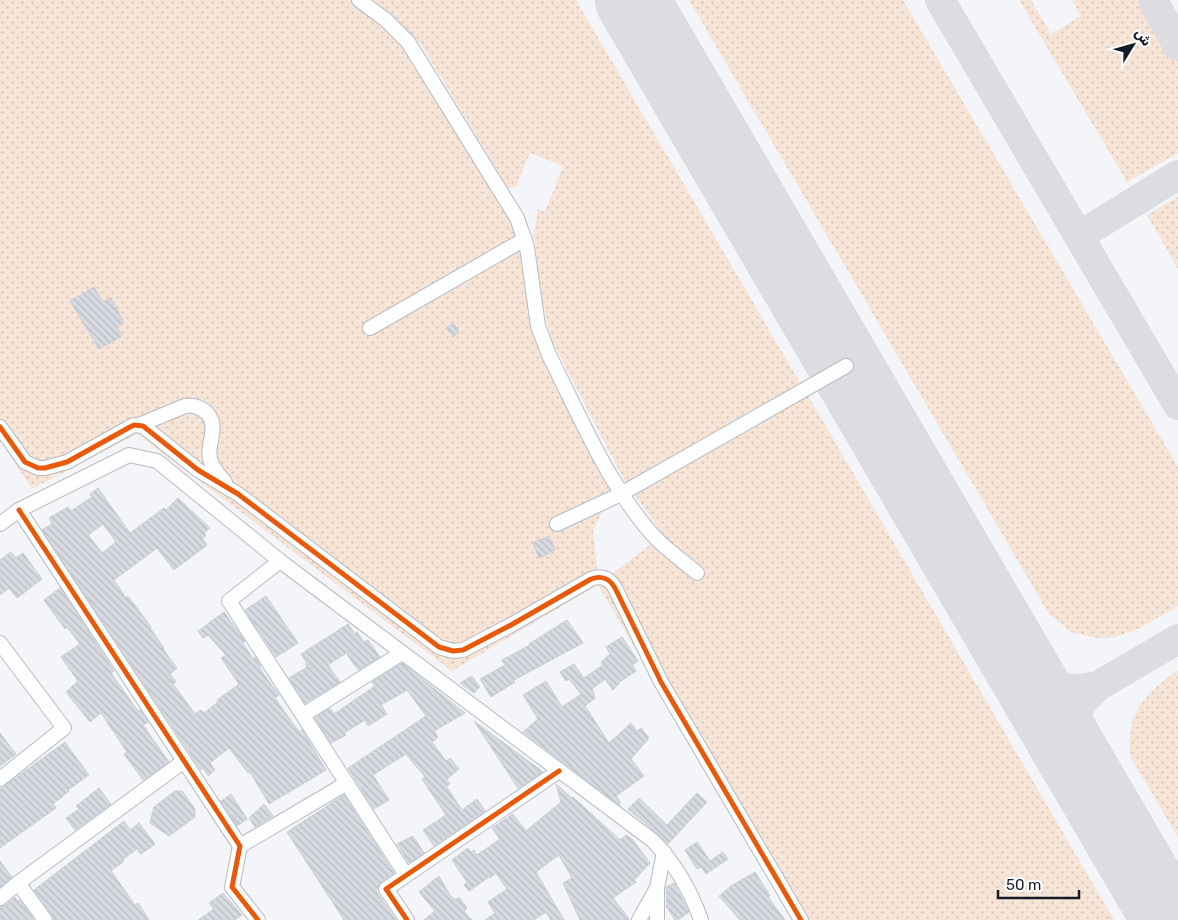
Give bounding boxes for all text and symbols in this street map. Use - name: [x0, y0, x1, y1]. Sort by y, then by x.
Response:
- north arrow: [1108, 20, 1158, 70]
- text: ش: [1131, 25, 1155, 50]
- scale bar: [998, 868, 1079, 900]
- text: 50 m: [1006, 876, 1041, 894]

